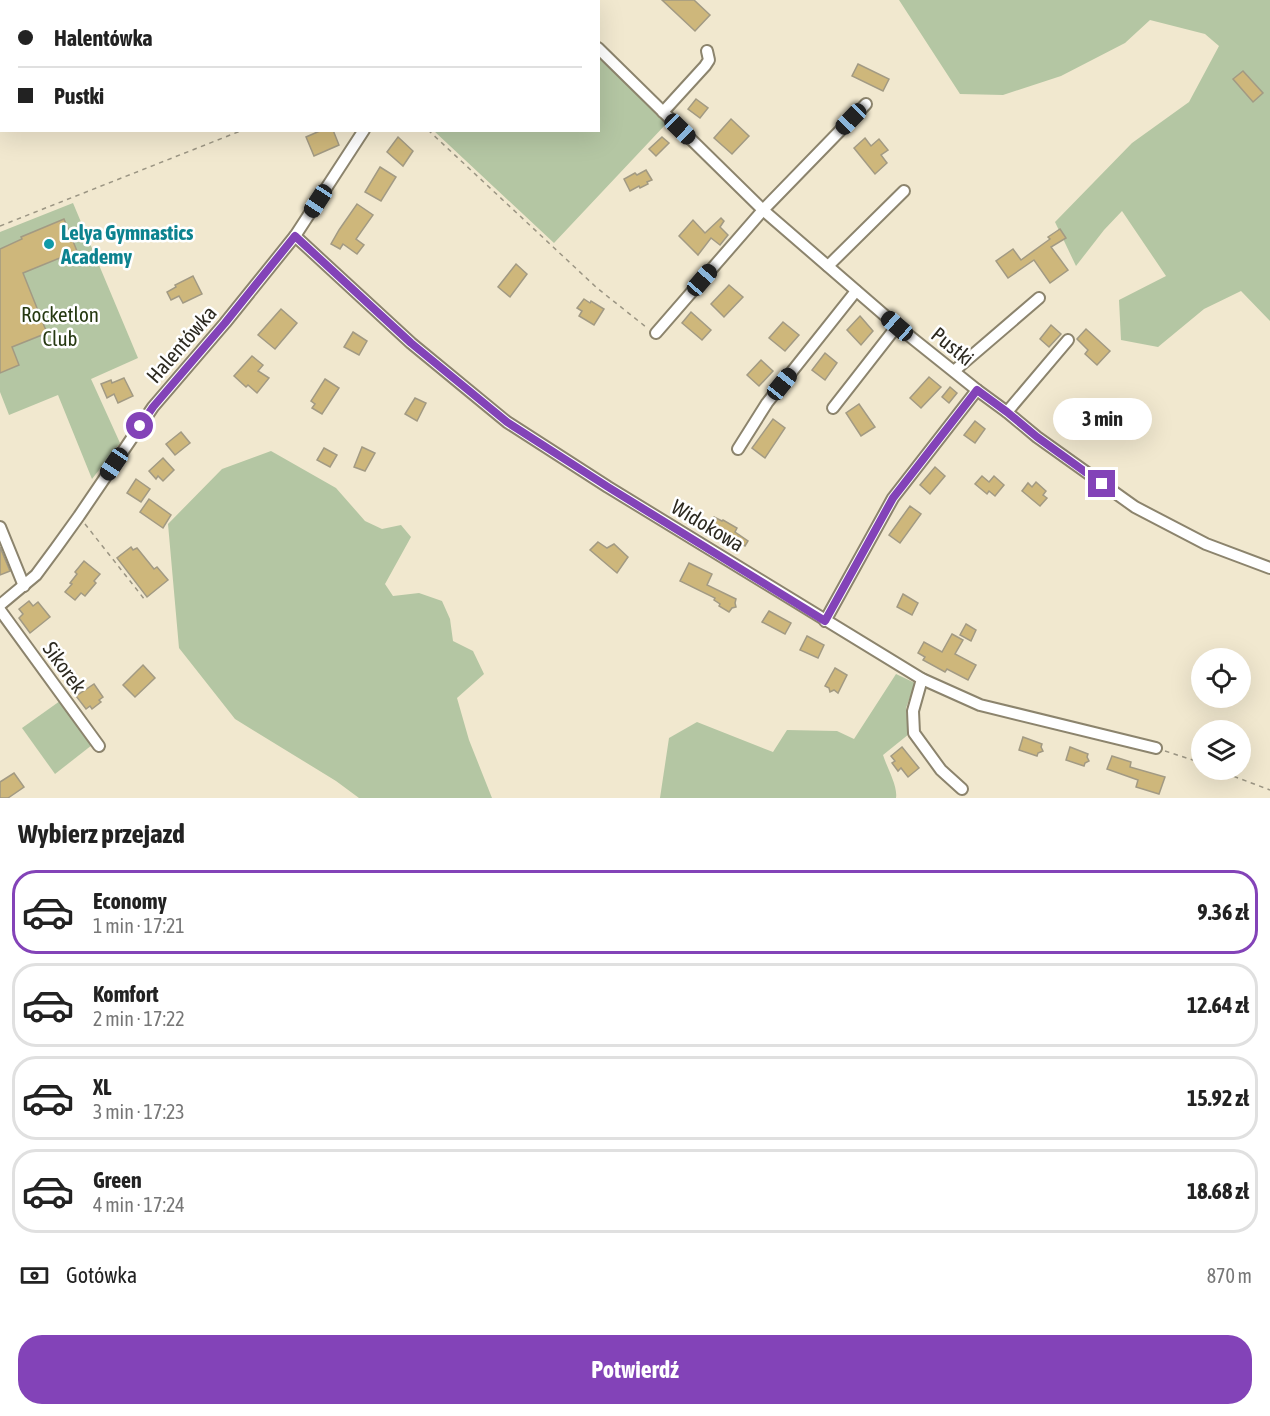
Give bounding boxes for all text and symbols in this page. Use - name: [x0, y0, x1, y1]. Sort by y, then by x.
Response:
- text: Halentówka: [54, 25, 153, 51]
- text: Pustki: [54, 83, 104, 109]
- car: [832, 100, 870, 138]
- car: [661, 110, 699, 148]
- car: [301, 181, 335, 221]
- place label: Lelya Gymnastics Academy: [60, 220, 194, 268]
- marker: Lelya Gymnastics Academy: [42, 237, 56, 251]
- car: [683, 261, 721, 299]
- street label: Halentówka: [141, 301, 221, 387]
- park label: Rocketlon Club: [21, 302, 99, 350]
- car: [878, 307, 916, 345]
- street label: Pustki: [927, 322, 979, 370]
- car: [764, 364, 800, 404]
- callout: 3 min: [1052, 397, 1152, 439]
- text: 3 min: [1082, 407, 1123, 430]
- route start: [126, 412, 153, 439]
- car: [96, 444, 132, 484]
- route end: [1088, 470, 1115, 497]
- street label: Widokowa: [667, 494, 749, 556]
- street label: Sikorek: [38, 637, 92, 697]
- map controls: [1191, 648, 1251, 780]
- button: locate: [1191, 648, 1251, 708]
- button: layers: [1191, 720, 1251, 780]
- text: Wybierz przejazd: [18, 818, 185, 849]
- icon: car: [21, 885, 75, 939]
- text: Economy: [93, 888, 167, 914]
- text: 9.36 zł: [1197, 899, 1249, 925]
- text: 1 min · 17:21: [93, 914, 185, 937]
- icon: car: [21, 978, 75, 1032]
- text: Komfort: [93, 981, 159, 1007]
- text: 12.64 zł: [1187, 992, 1249, 1018]
- text: 2 min · 17:22: [93, 1007, 185, 1030]
- icon: car: [21, 1071, 75, 1125]
- text: XL: [93, 1074, 111, 1100]
- text: 15.92 zł: [1187, 1085, 1249, 1111]
- text: 3 min · 17:23: [93, 1100, 185, 1123]
- icon: car: [21, 1164, 75, 1218]
- text: Green: [93, 1167, 142, 1193]
- text: 18.68 zł: [1187, 1178, 1249, 1204]
- text: 4 min · 17:24: [93, 1193, 185, 1216]
- icon: cash: [18, 1259, 51, 1292]
- text: Gotówka: [66, 1262, 137, 1288]
- text: 870 m: [1207, 1264, 1252, 1287]
- button: Potwierdź: [18, 1335, 1252, 1404]

